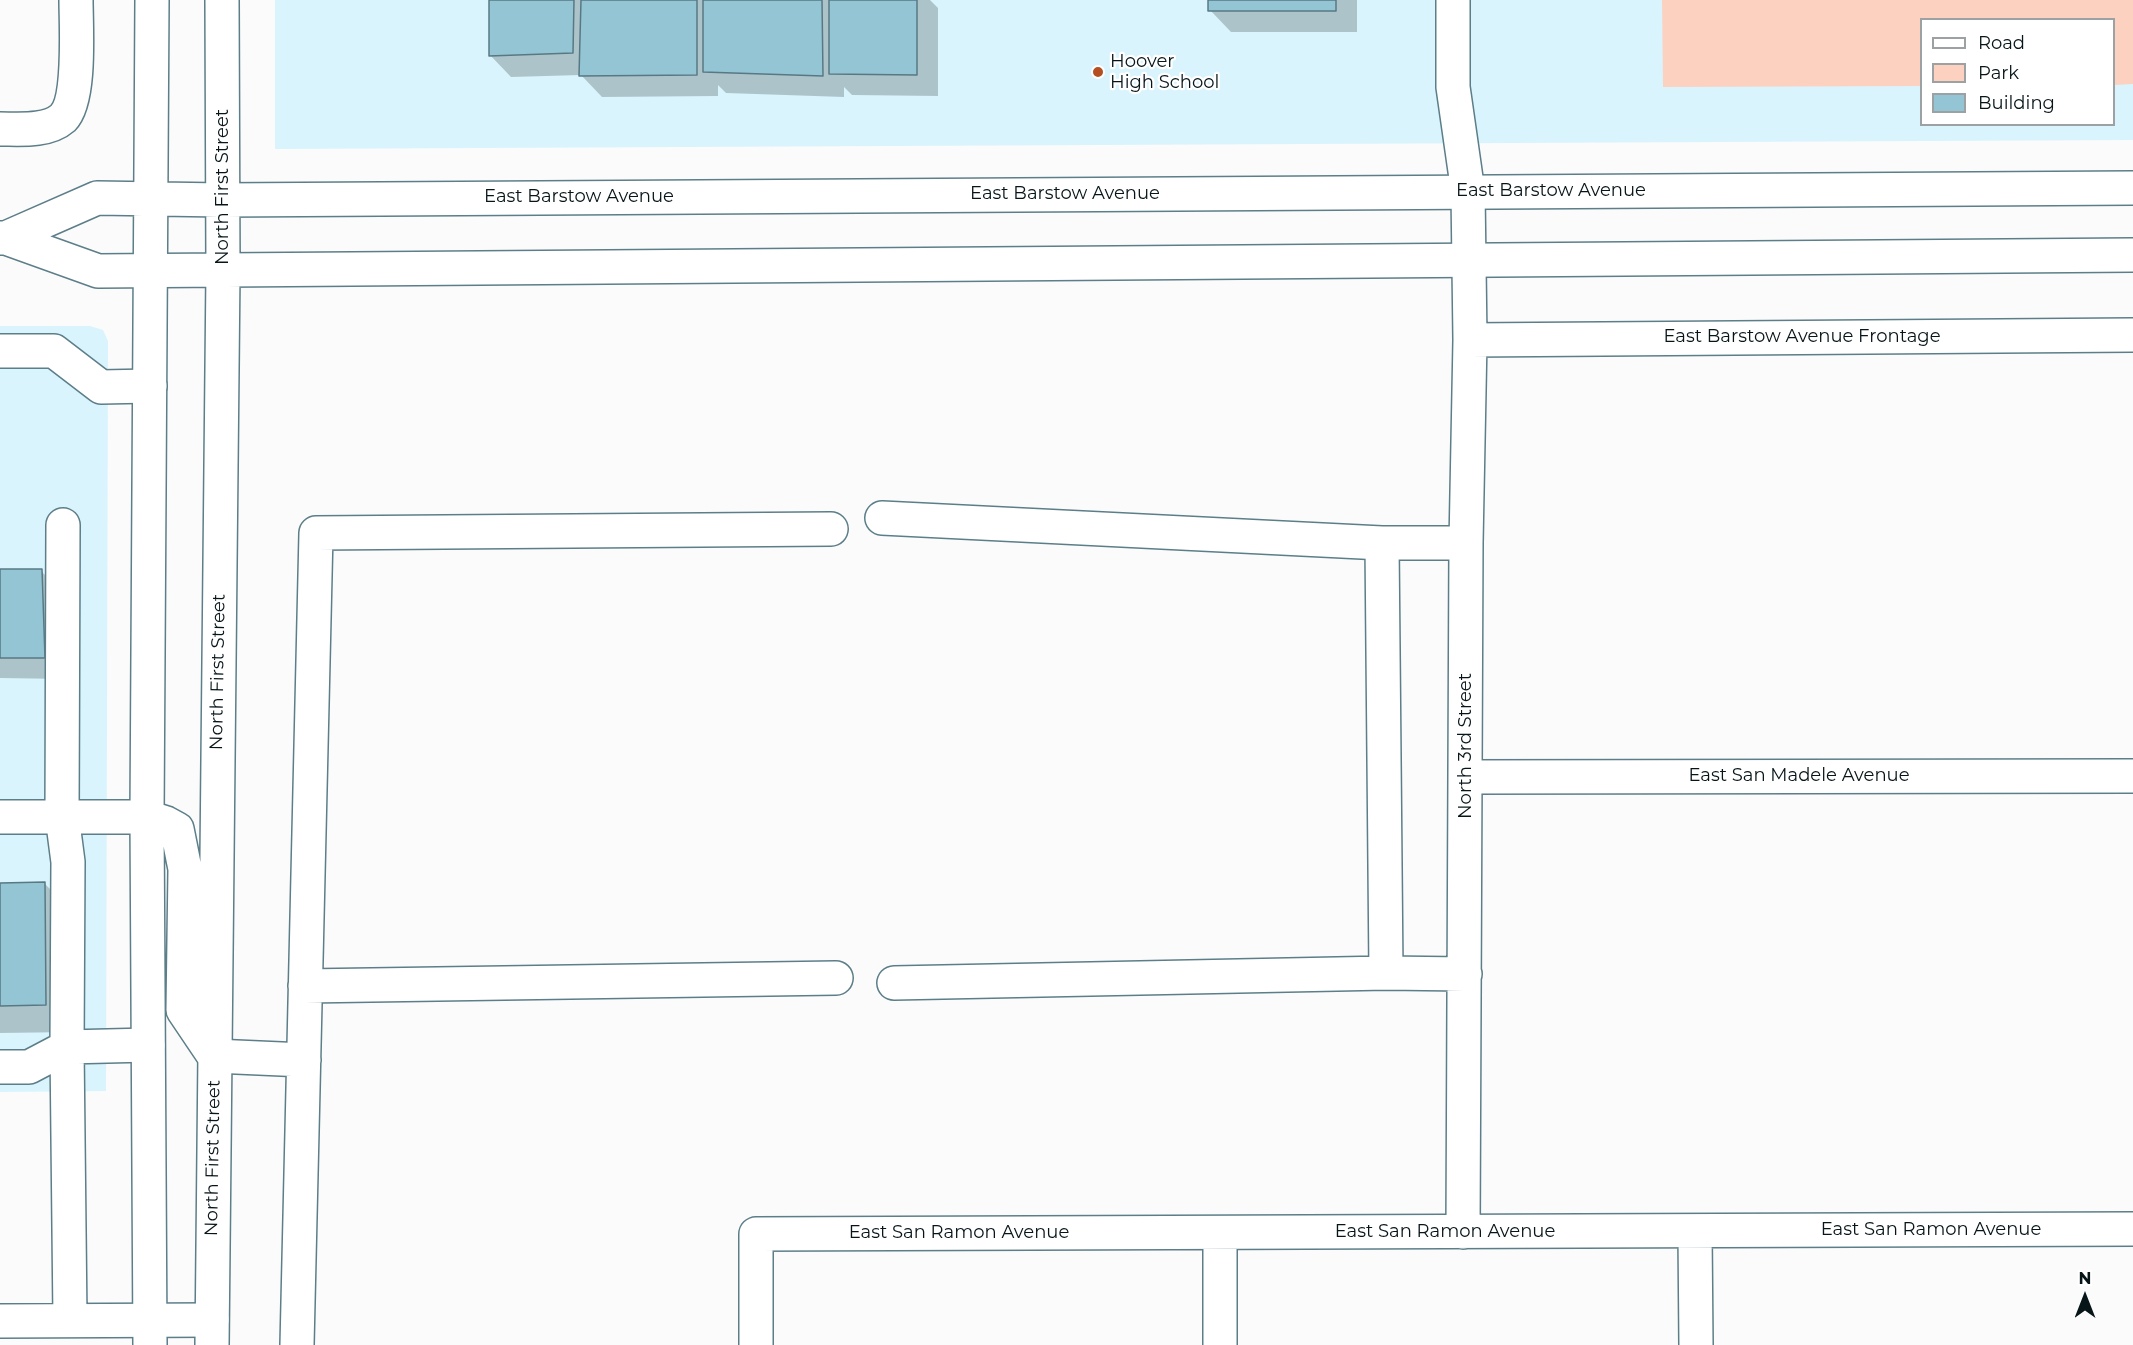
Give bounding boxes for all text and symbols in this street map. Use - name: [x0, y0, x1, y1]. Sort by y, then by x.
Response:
- legend: [1920, 18, 2115, 126]
- text: Road: [1978, 32, 2025, 54]
- place label: Hoover High School: [1110, 51, 1219, 94]
- text: Park: [1978, 62, 2019, 84]
- marker: Hoover High School: [1091, 65, 1105, 79]
- text: Building: [1978, 92, 2055, 114]
- street label: North First Street: [212, 109, 234, 265]
- street label: East Barstow Avenue: [1456, 180, 1646, 202]
- street label: East Barstow Avenue: [970, 183, 1160, 205]
- street label: East Barstow Avenue: [484, 186, 674, 208]
- street label: East Barstow Avenue Frontage: [1663, 326, 1941, 348]
- street label: North First Street: [206, 594, 230, 750]
- street label: North 3rd Street: [1455, 673, 1477, 819]
- street label: East San Madele Avenue: [1688, 765, 1910, 787]
- street label: North First Street: [201, 1080, 225, 1236]
- street label: East San Ramon Avenue: [1821, 1219, 2041, 1241]
- street label: East San Ramon Avenue: [1335, 1221, 1555, 1243]
- street label: East San Ramon Avenue: [849, 1222, 1069, 1244]
- north arrow: [2055, 1267, 2115, 1327]
- text: N: [2079, 1269, 2091, 1288]

